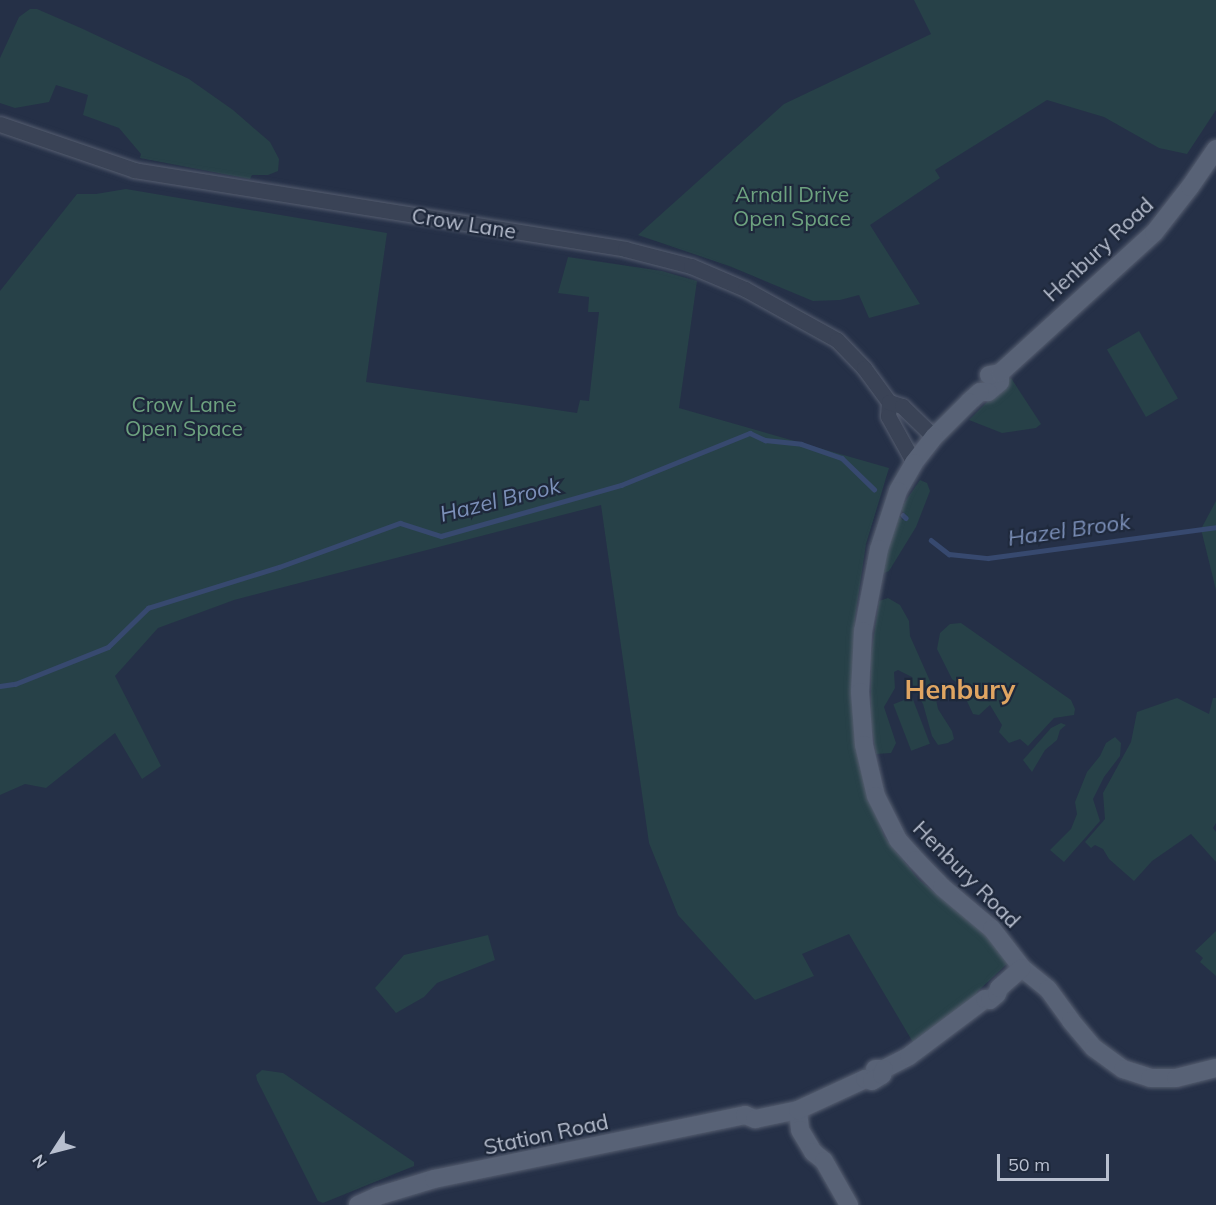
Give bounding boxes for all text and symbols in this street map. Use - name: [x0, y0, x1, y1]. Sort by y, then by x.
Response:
- park label: Arnall Drive Open Space: [733, 181, 851, 231]
- street label: Henbury Road: [1038, 192, 1158, 306]
- street label: Crow Lane: [410, 202, 518, 244]
- park label: Crow Lane Open Space: [125, 391, 243, 441]
- water label: Hazel Brook: [437, 472, 563, 528]
- water label: Hazel Brook: [1006, 508, 1132, 552]
- district label: Henbury: [905, 674, 1015, 706]
- street label: Henbury Road: [908, 815, 1026, 933]
- street label: Station Road: [481, 1109, 611, 1159]
- north arrow: [24, 1121, 84, 1181]
- scale bar: [1000, 1142, 1112, 1180]
- text: N: [28, 1151, 51, 1172]
- text: 50 m: [1008, 1153, 1050, 1176]

